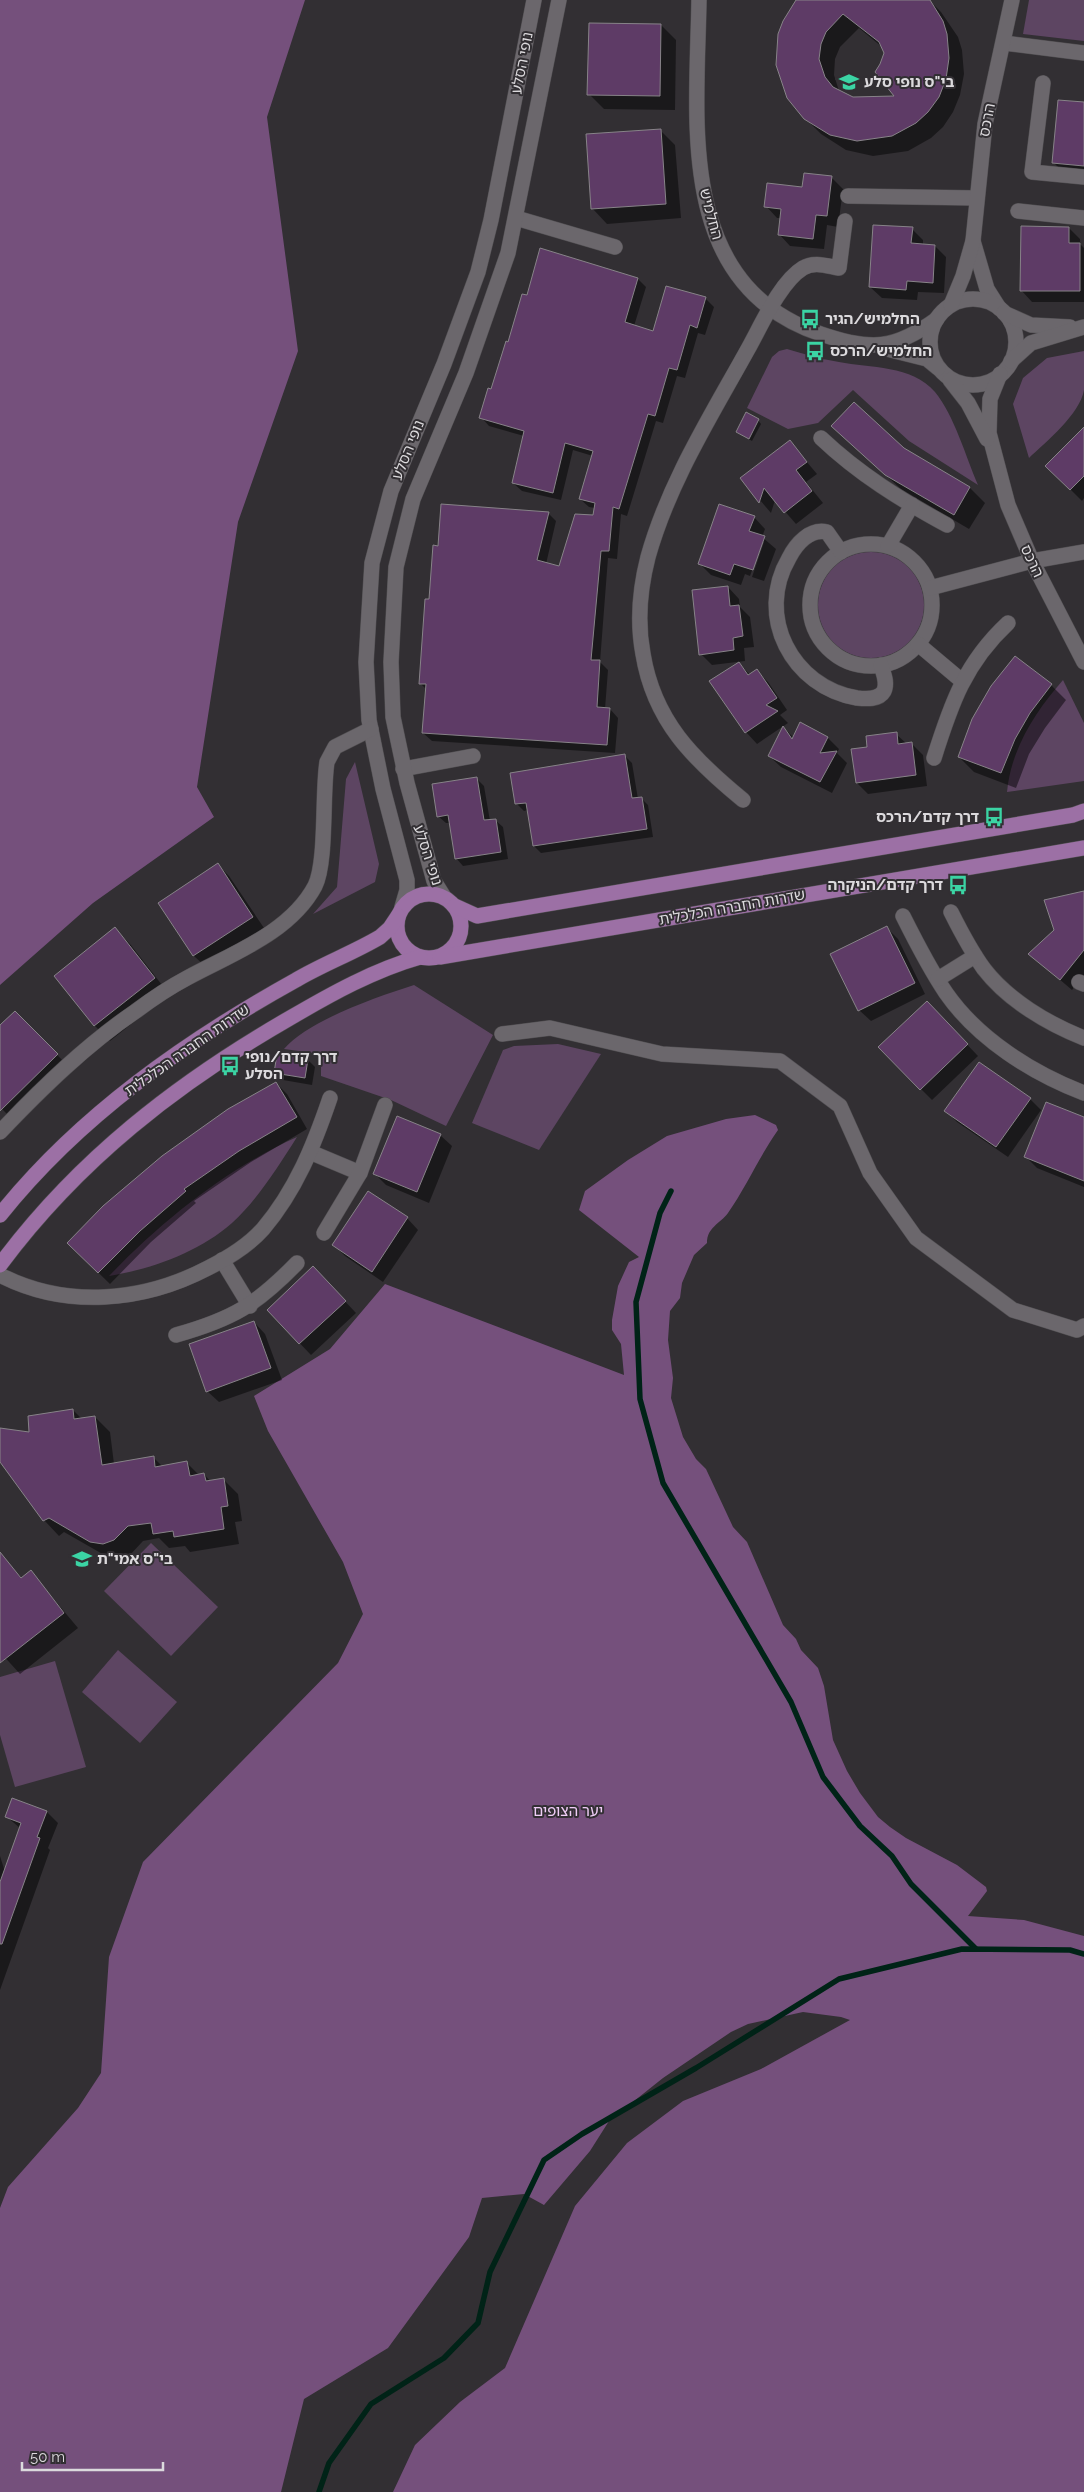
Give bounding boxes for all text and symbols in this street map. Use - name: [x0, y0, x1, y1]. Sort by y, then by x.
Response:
- street label: נופי הסלע: [507, 30, 537, 96]
- school or university icon: בי"ס נופי סלע: [838, 71, 860, 93]
- place label: בי"ס נופי סלע: [864, 73, 954, 91]
- street label: הרכס: [975, 102, 999, 138]
- street label: החלמיש: [696, 186, 726, 242]
- bus stop icon: החלמיש/הגיר: [799, 308, 821, 330]
- place label: החלמיש/הגיר: [825, 310, 920, 328]
- bus stop icon: החלמיש/הרכס: [804, 340, 826, 362]
- place label: החלמיש/הרכס: [830, 342, 932, 360]
- street label: נופי הסלע: [388, 417, 428, 483]
- street label: הרכס: [1017, 542, 1047, 580]
- bus stop icon: דרך קדם/הרכס: [983, 806, 1005, 828]
- place label: דרך קדם/הרכס: [876, 808, 979, 826]
- street label: נופי הסלע: [410, 822, 446, 888]
- bus stop icon: דרך קדם/הניקרה: [947, 874, 969, 896]
- place label: דרך קדם/הניקרה: [827, 876, 943, 894]
- street label: שדרות החברה הכלכלית: [657, 885, 807, 929]
- street label: שדרות החברה הכלכלית: [121, 1000, 253, 1100]
- place label: דרך קדם/נופי הסלע: [245, 1048, 338, 1083]
- bus stop icon: דרך קדם/נופי הסלע: [219, 1055, 241, 1077]
- school or university icon: בי"ס אמי"ת: [71, 1548, 93, 1570]
- place label: בי"ס אמי"ת: [97, 1550, 173, 1568]
- park label: יער הצופים: [533, 1802, 603, 1820]
- scale bar: [22, 2440, 164, 2472]
- text: 50 m: [30, 2448, 65, 2466]

